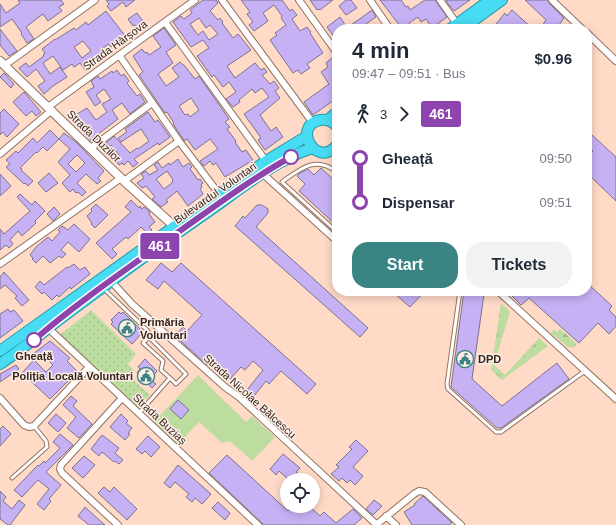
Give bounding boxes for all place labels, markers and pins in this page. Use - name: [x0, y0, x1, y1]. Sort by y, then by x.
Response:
- unlabelled marker: [283, 149, 299, 165]
- place label: Primăria Voluntari: [140, 316, 187, 341]
- public building icon: Primăria Voluntari: [117, 318, 137, 338]
- marker: Gheață: [26, 332, 42, 348]
- public building icon: DPD: [455, 349, 475, 369]
- place label: Gheață: [15, 350, 54, 362]
- place label: DPD: [478, 353, 501, 365]
- public building icon: Poliția Locală Voluntari: [136, 366, 156, 386]
- place label: Poliția Locală Voluntari: [12, 370, 133, 382]

